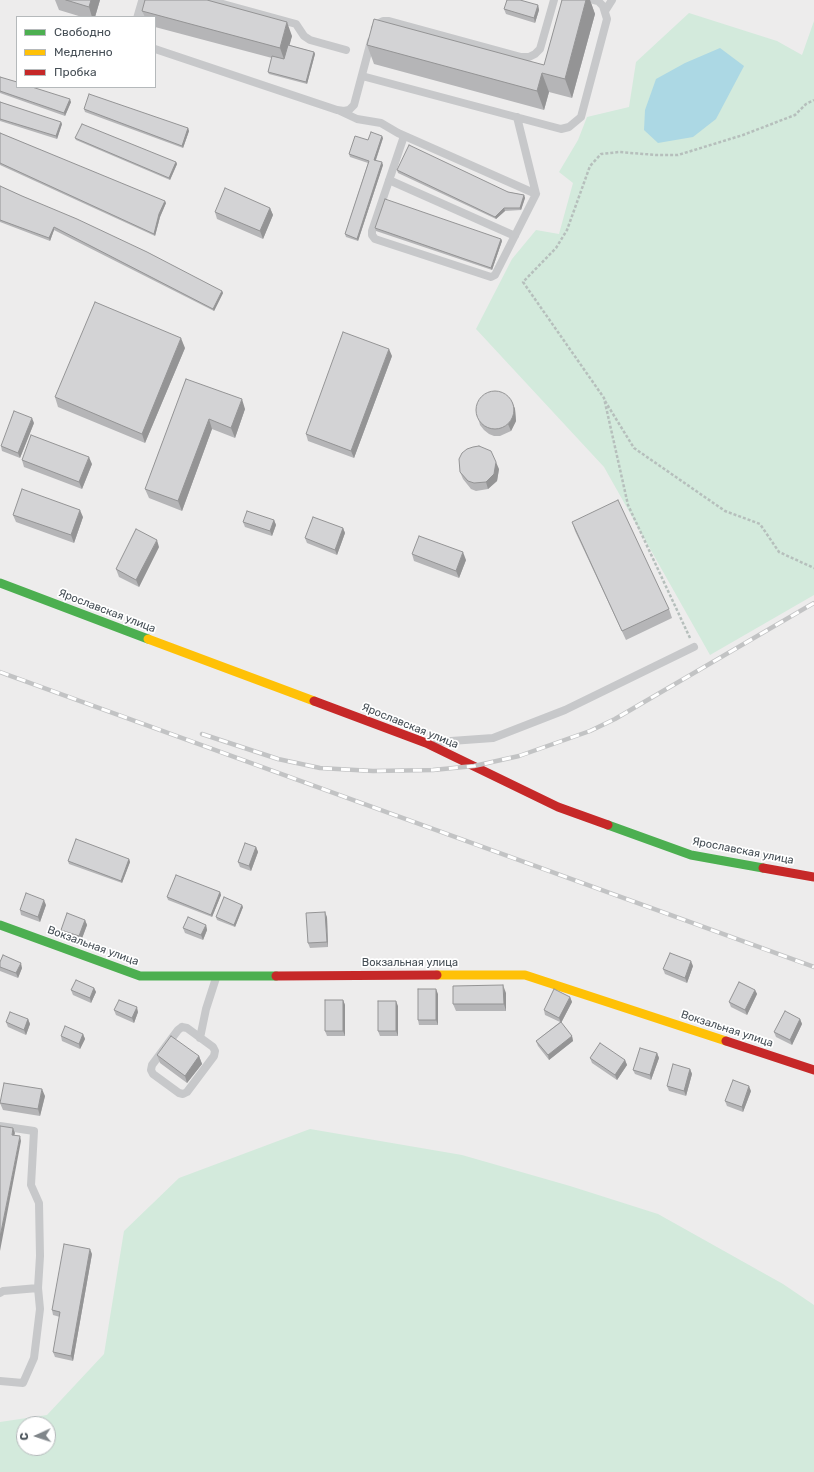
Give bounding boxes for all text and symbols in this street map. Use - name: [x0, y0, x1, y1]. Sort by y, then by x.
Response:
- legend: [16, 16, 156, 88]
- text: Свободно: [54, 25, 111, 39]
- text: Медленно: [54, 45, 113, 59]
- text: Пробка: [54, 65, 97, 79]
- street label: Ярославская улица: [56, 586, 158, 636]
- street label: Ярославская улица: [360, 701, 460, 751]
- street label: Ярославская улица: [691, 835, 795, 867]
- street label: Вокзальная улица: [46, 923, 140, 969]
- street label: Вокзальная улица: [362, 956, 458, 970]
- street label: Вокзальная улица: [679, 1008, 775, 1050]
- north arrow: [16, 1416, 56, 1456]
- text: С: [18, 1432, 31, 1441]

